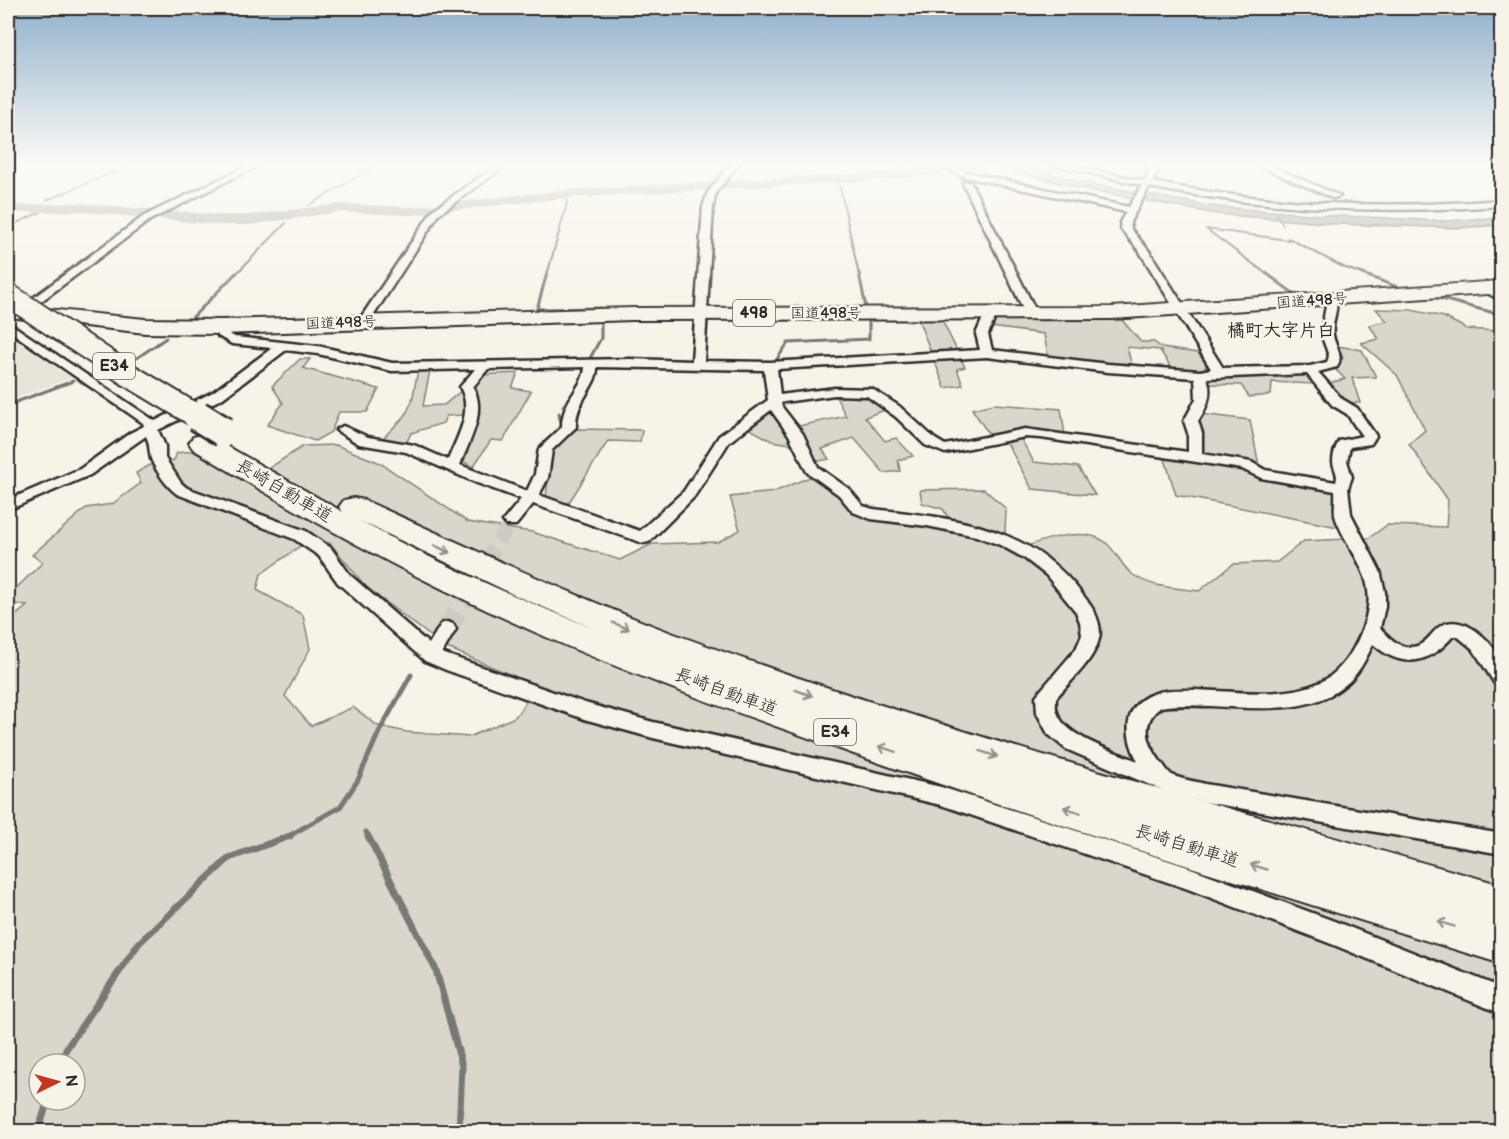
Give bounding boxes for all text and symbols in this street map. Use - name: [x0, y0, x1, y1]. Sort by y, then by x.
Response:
- street label: 国道498号: [1276, 289, 1348, 313]
- road number: 498: [733, 300, 775, 326]
- street label: 国道498号: [790, 304, 862, 323]
- street label: 国道498号: [305, 312, 377, 334]
- district label: 橘町大字片白: [1227, 320, 1335, 341]
- road number: E34: [93, 353, 135, 379]
- street label: 長崎自動車道: [232, 455, 336, 527]
- one-way arrow: [432, 543, 450, 555]
- one-way arrow: [611, 621, 629, 632]
- street label: 長崎自動車道: [672, 664, 780, 720]
- one-way arrow: [794, 688, 812, 699]
- road number: E34: [814, 719, 856, 745]
- one-way arrow: [878, 743, 897, 754]
- one-way arrow: [979, 749, 998, 760]
- one-way arrow: [1063, 804, 1082, 815]
- street label: 長崎自動車道: [1132, 820, 1242, 872]
- one-way arrow: [1250, 861, 1269, 872]
- one-way arrow: [1436, 918, 1455, 929]
- north arrow: [27, 1052, 87, 1112]
- text: N: [60, 1074, 80, 1088]

